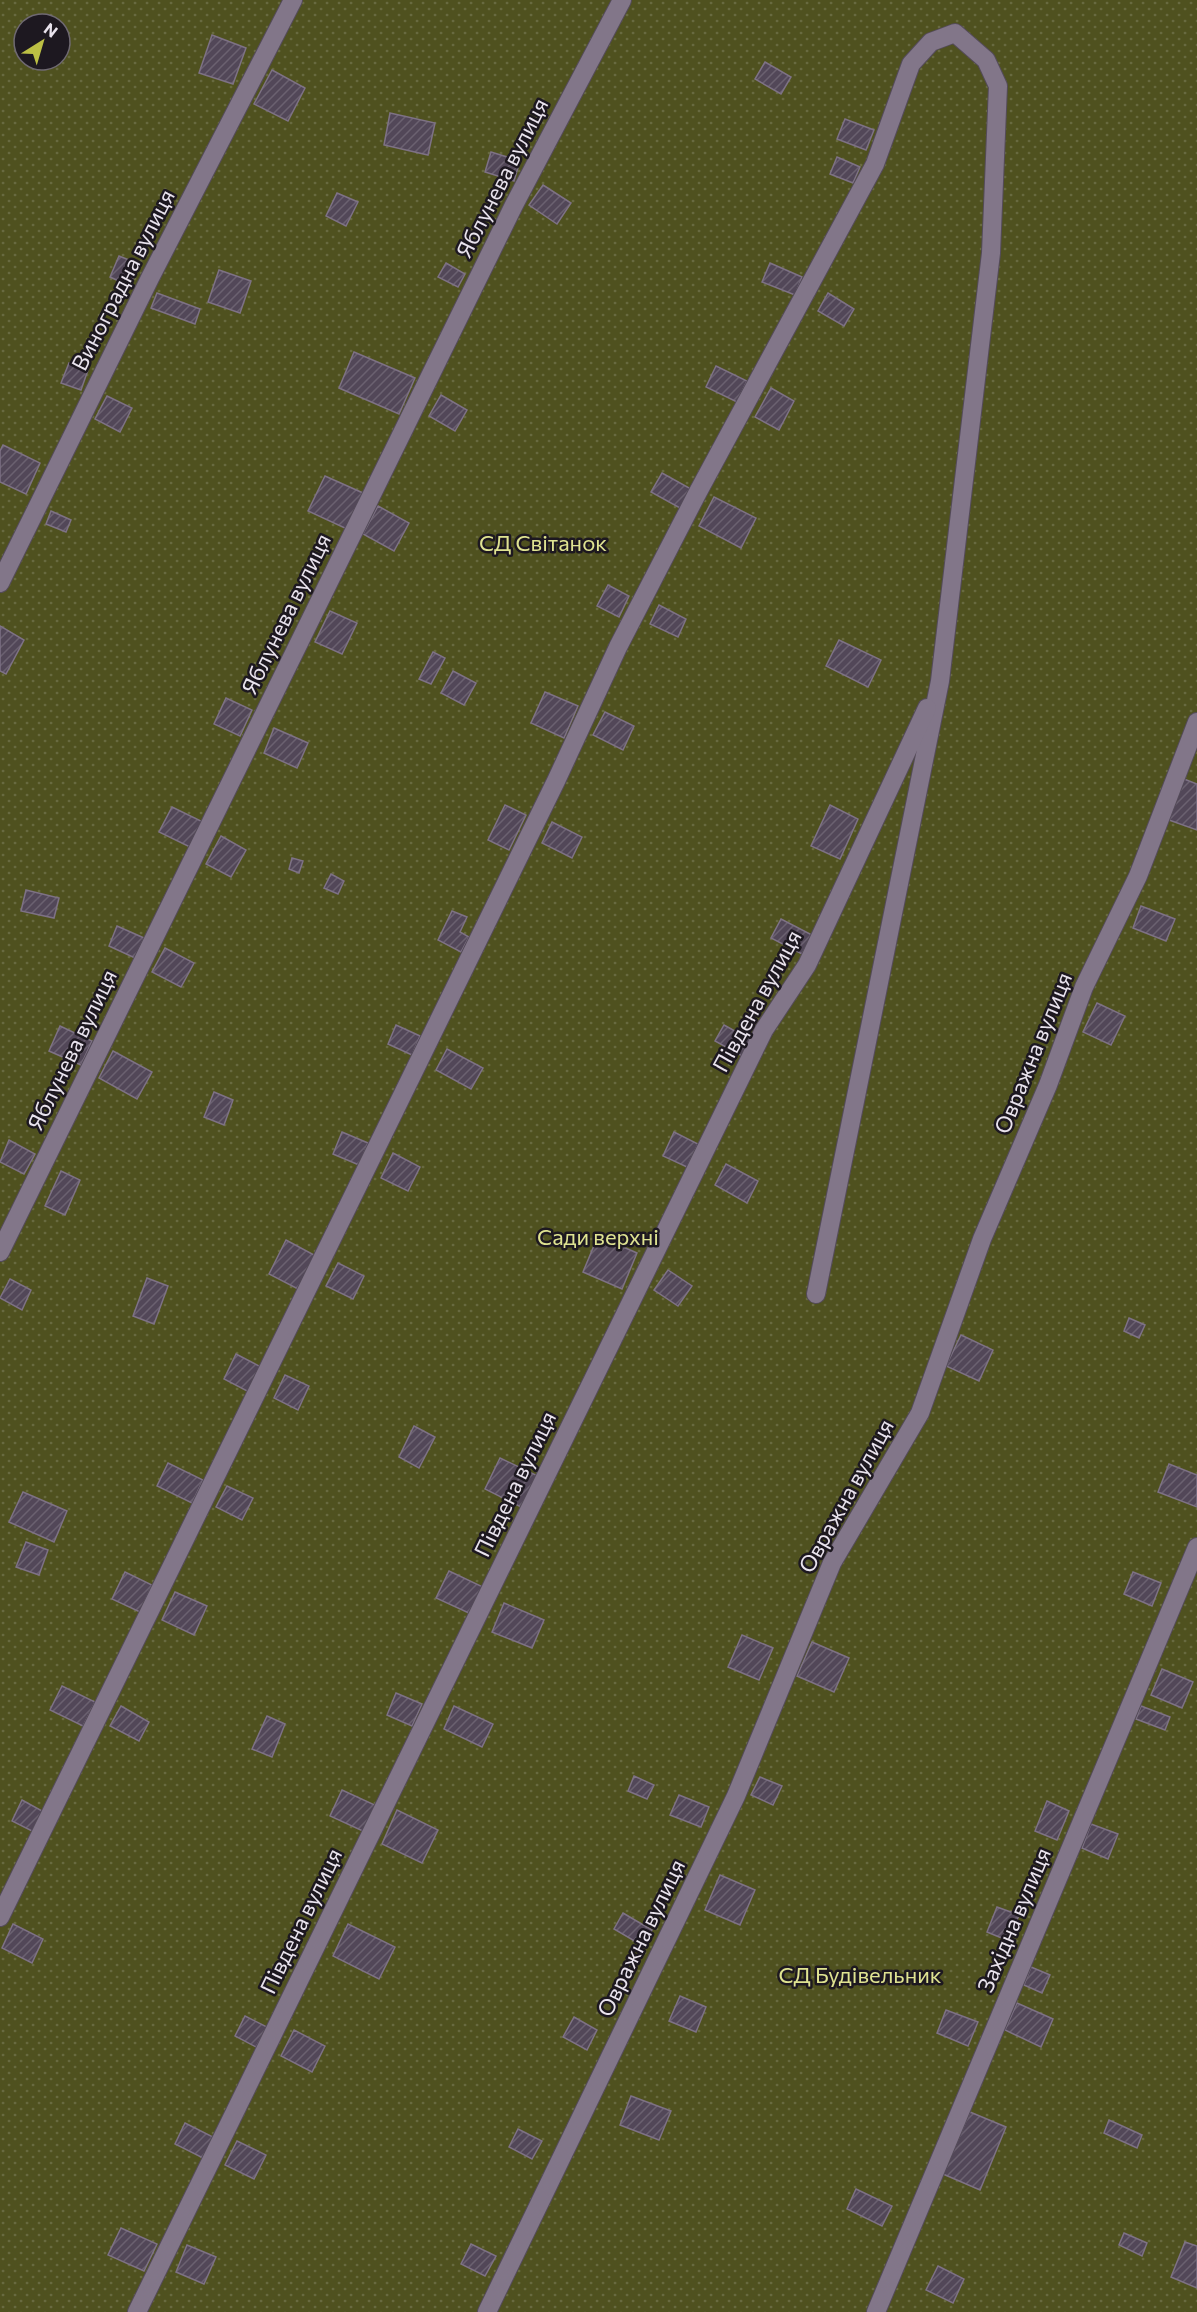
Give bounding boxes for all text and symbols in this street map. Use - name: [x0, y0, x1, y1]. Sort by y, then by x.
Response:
- north arrow: [12, 12, 72, 72]
- text: N: [41, 18, 62, 41]
- street label: Яблунева вулиця: [450, 94, 553, 262]
- street label: Виноградна вулиця: [65, 185, 180, 375]
- street label: Яблунева вулиця: [235, 529, 336, 699]
- park label: СД Світанок: [479, 529, 607, 556]
- street label: Південа вулиця: [706, 925, 807, 1077]
- street label: Яблунева вулиця: [21, 965, 122, 1135]
- street label: Овражна вулиця: [988, 968, 1077, 1137]
- park label: Сади верхні: [537, 1223, 659, 1250]
- street label: Південа вулиця: [468, 1407, 561, 1561]
- street label: Овражна вулиця: [792, 1414, 899, 1577]
- street label: Західна вулиця: [971, 1843, 1056, 1996]
- street label: Південа вулиця: [254, 1844, 347, 1998]
- street label: Овражна вулиця: [591, 1855, 690, 2021]
- park label: СД Будівельник: [778, 1961, 942, 1988]

